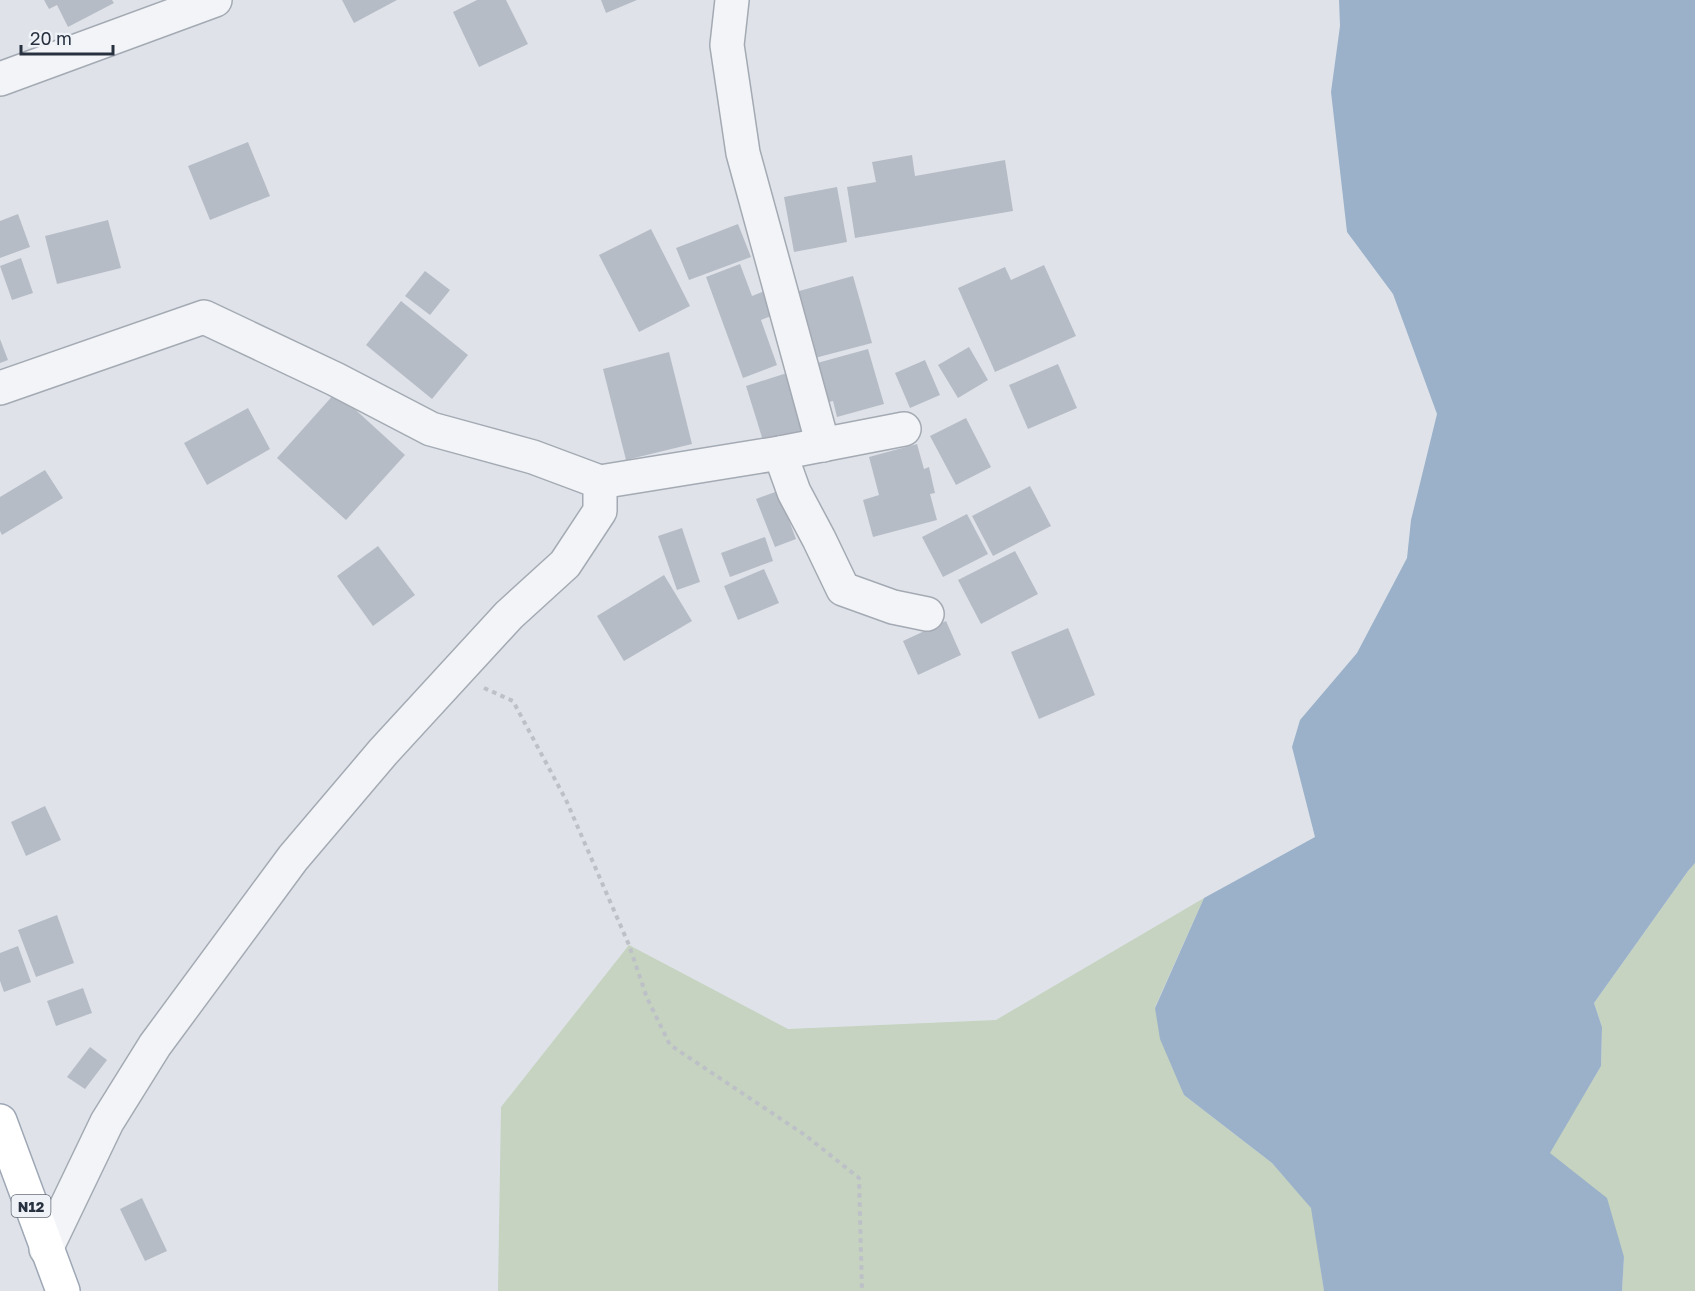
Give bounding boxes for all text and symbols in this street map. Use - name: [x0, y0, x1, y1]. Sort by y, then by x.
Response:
- scale bar: [21, 18, 112, 56]
- text: 20 m: [30, 27, 72, 49]
- road number: N12: [12, 1195, 51, 1217]

